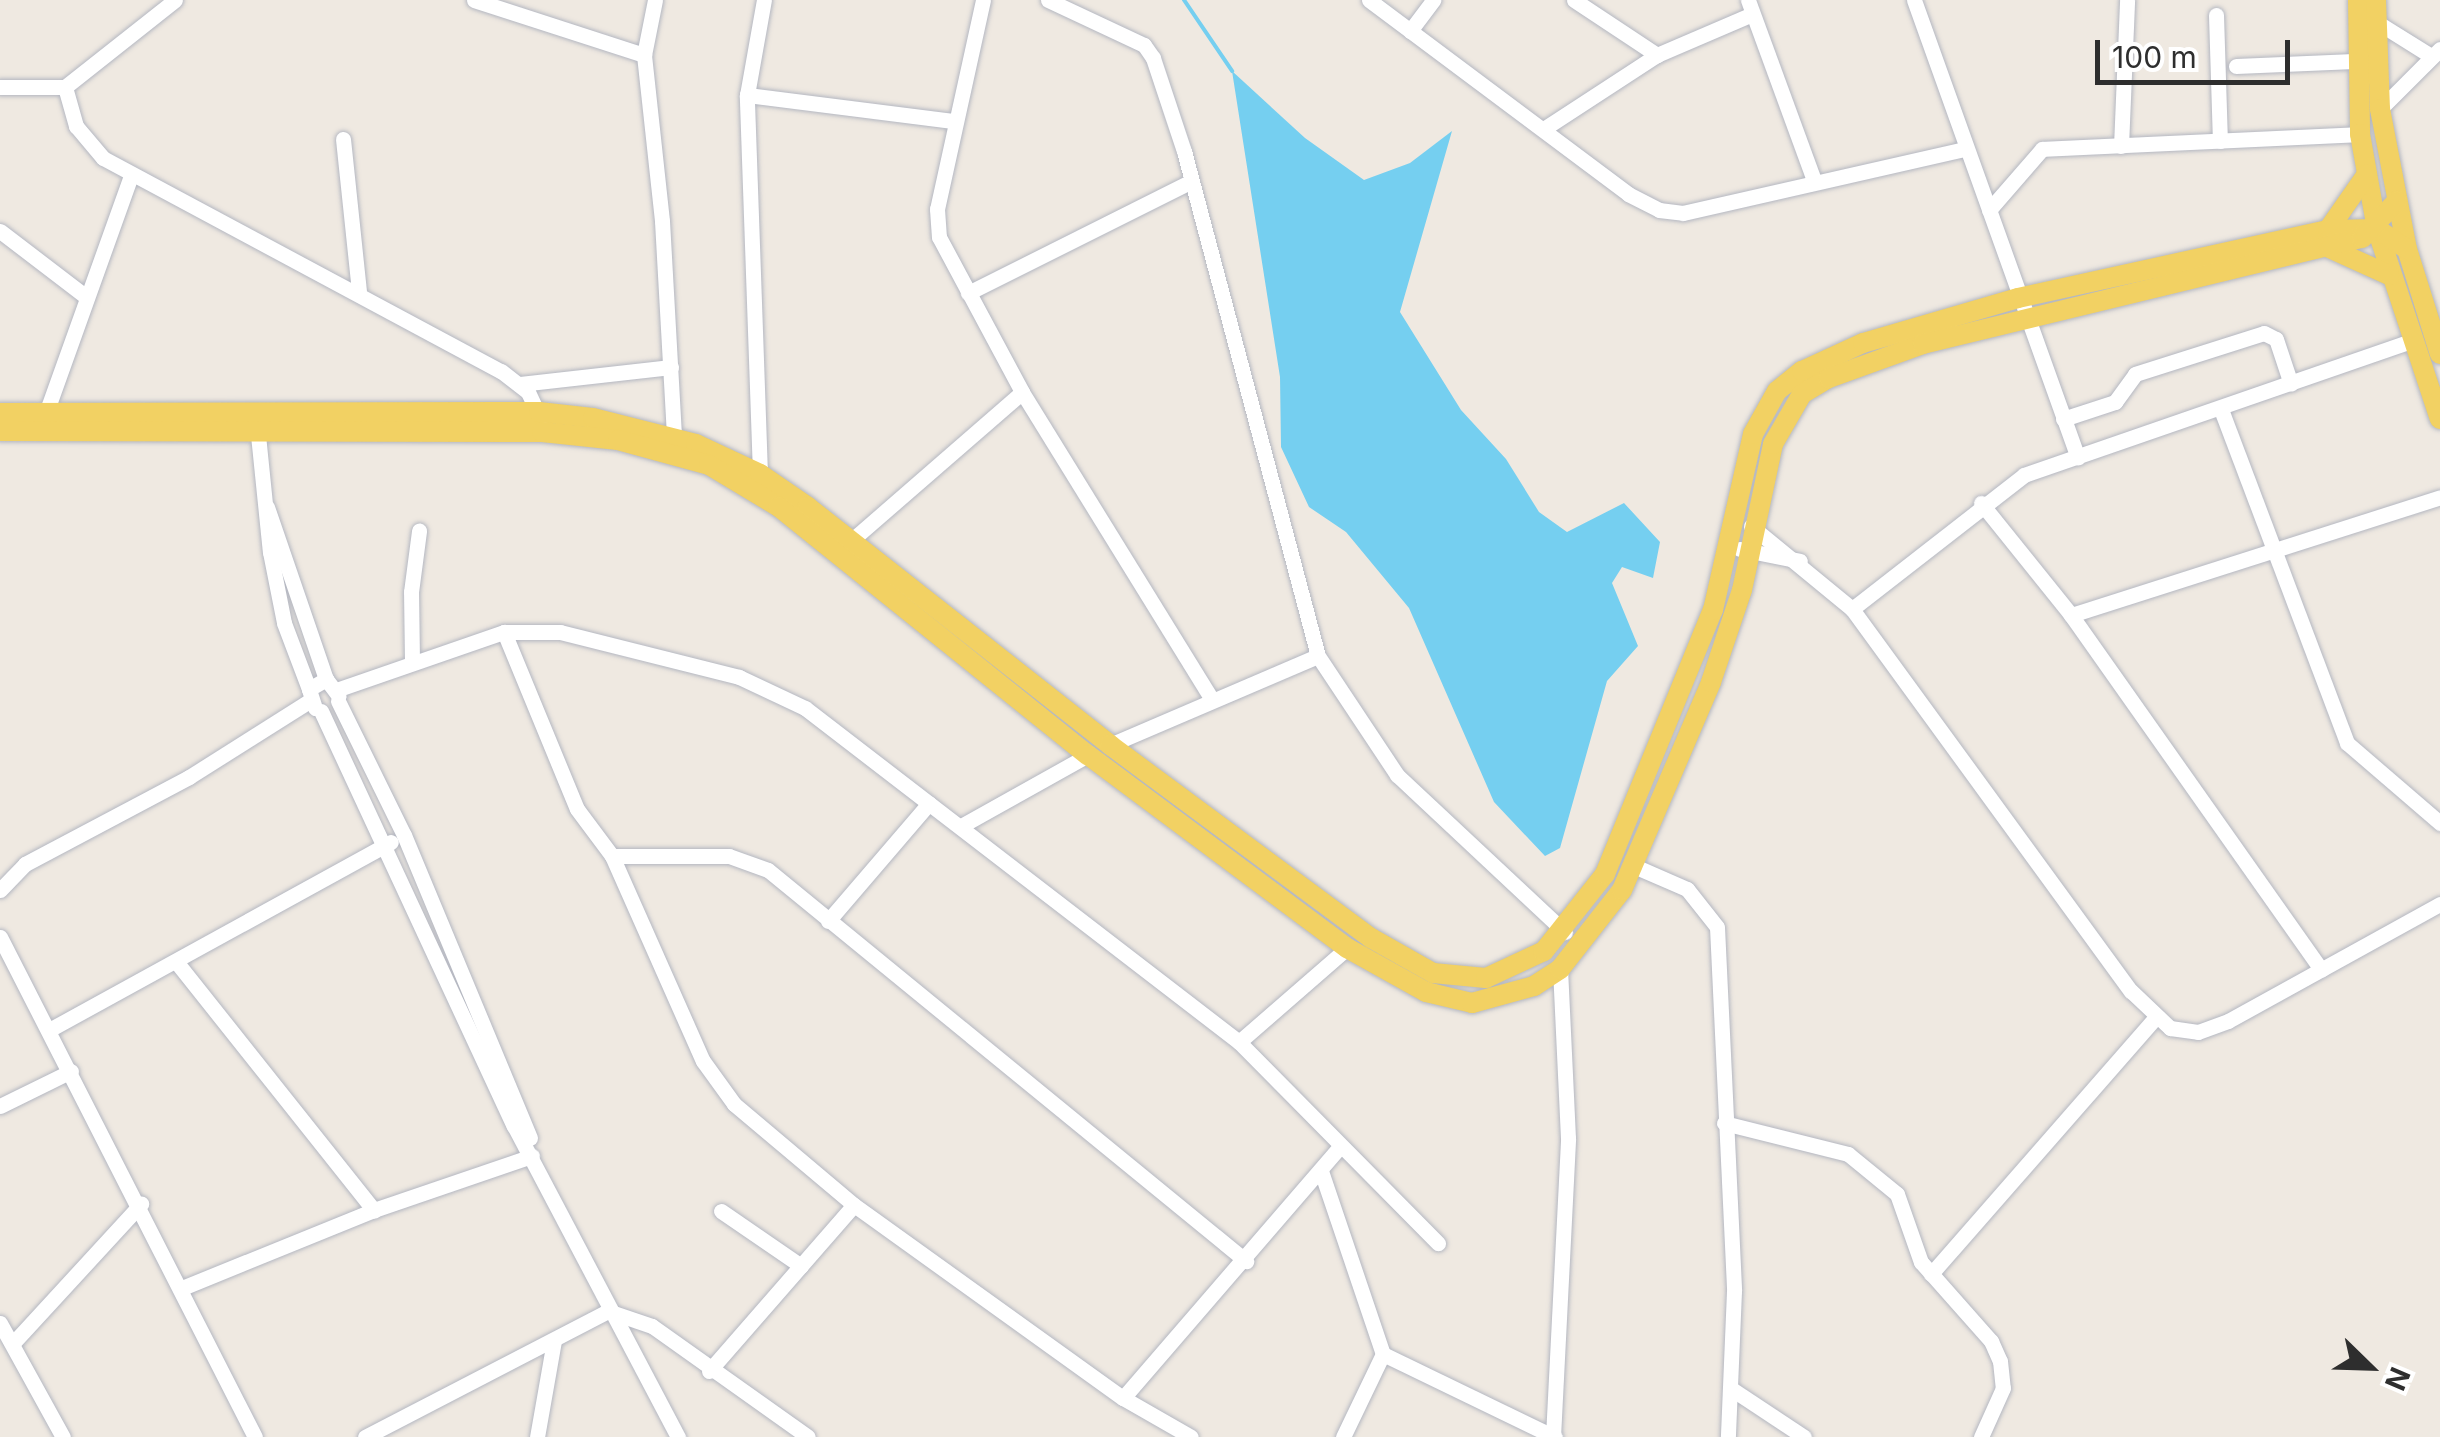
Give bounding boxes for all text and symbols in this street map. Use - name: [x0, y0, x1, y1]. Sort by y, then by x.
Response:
- scale bar: [2100, 20, 2295, 82]
- text: 100 m: [2112, 39, 2197, 75]
- north arrow: [2320, 1317, 2420, 1417]
- text: N: [2378, 1362, 2417, 1395]

